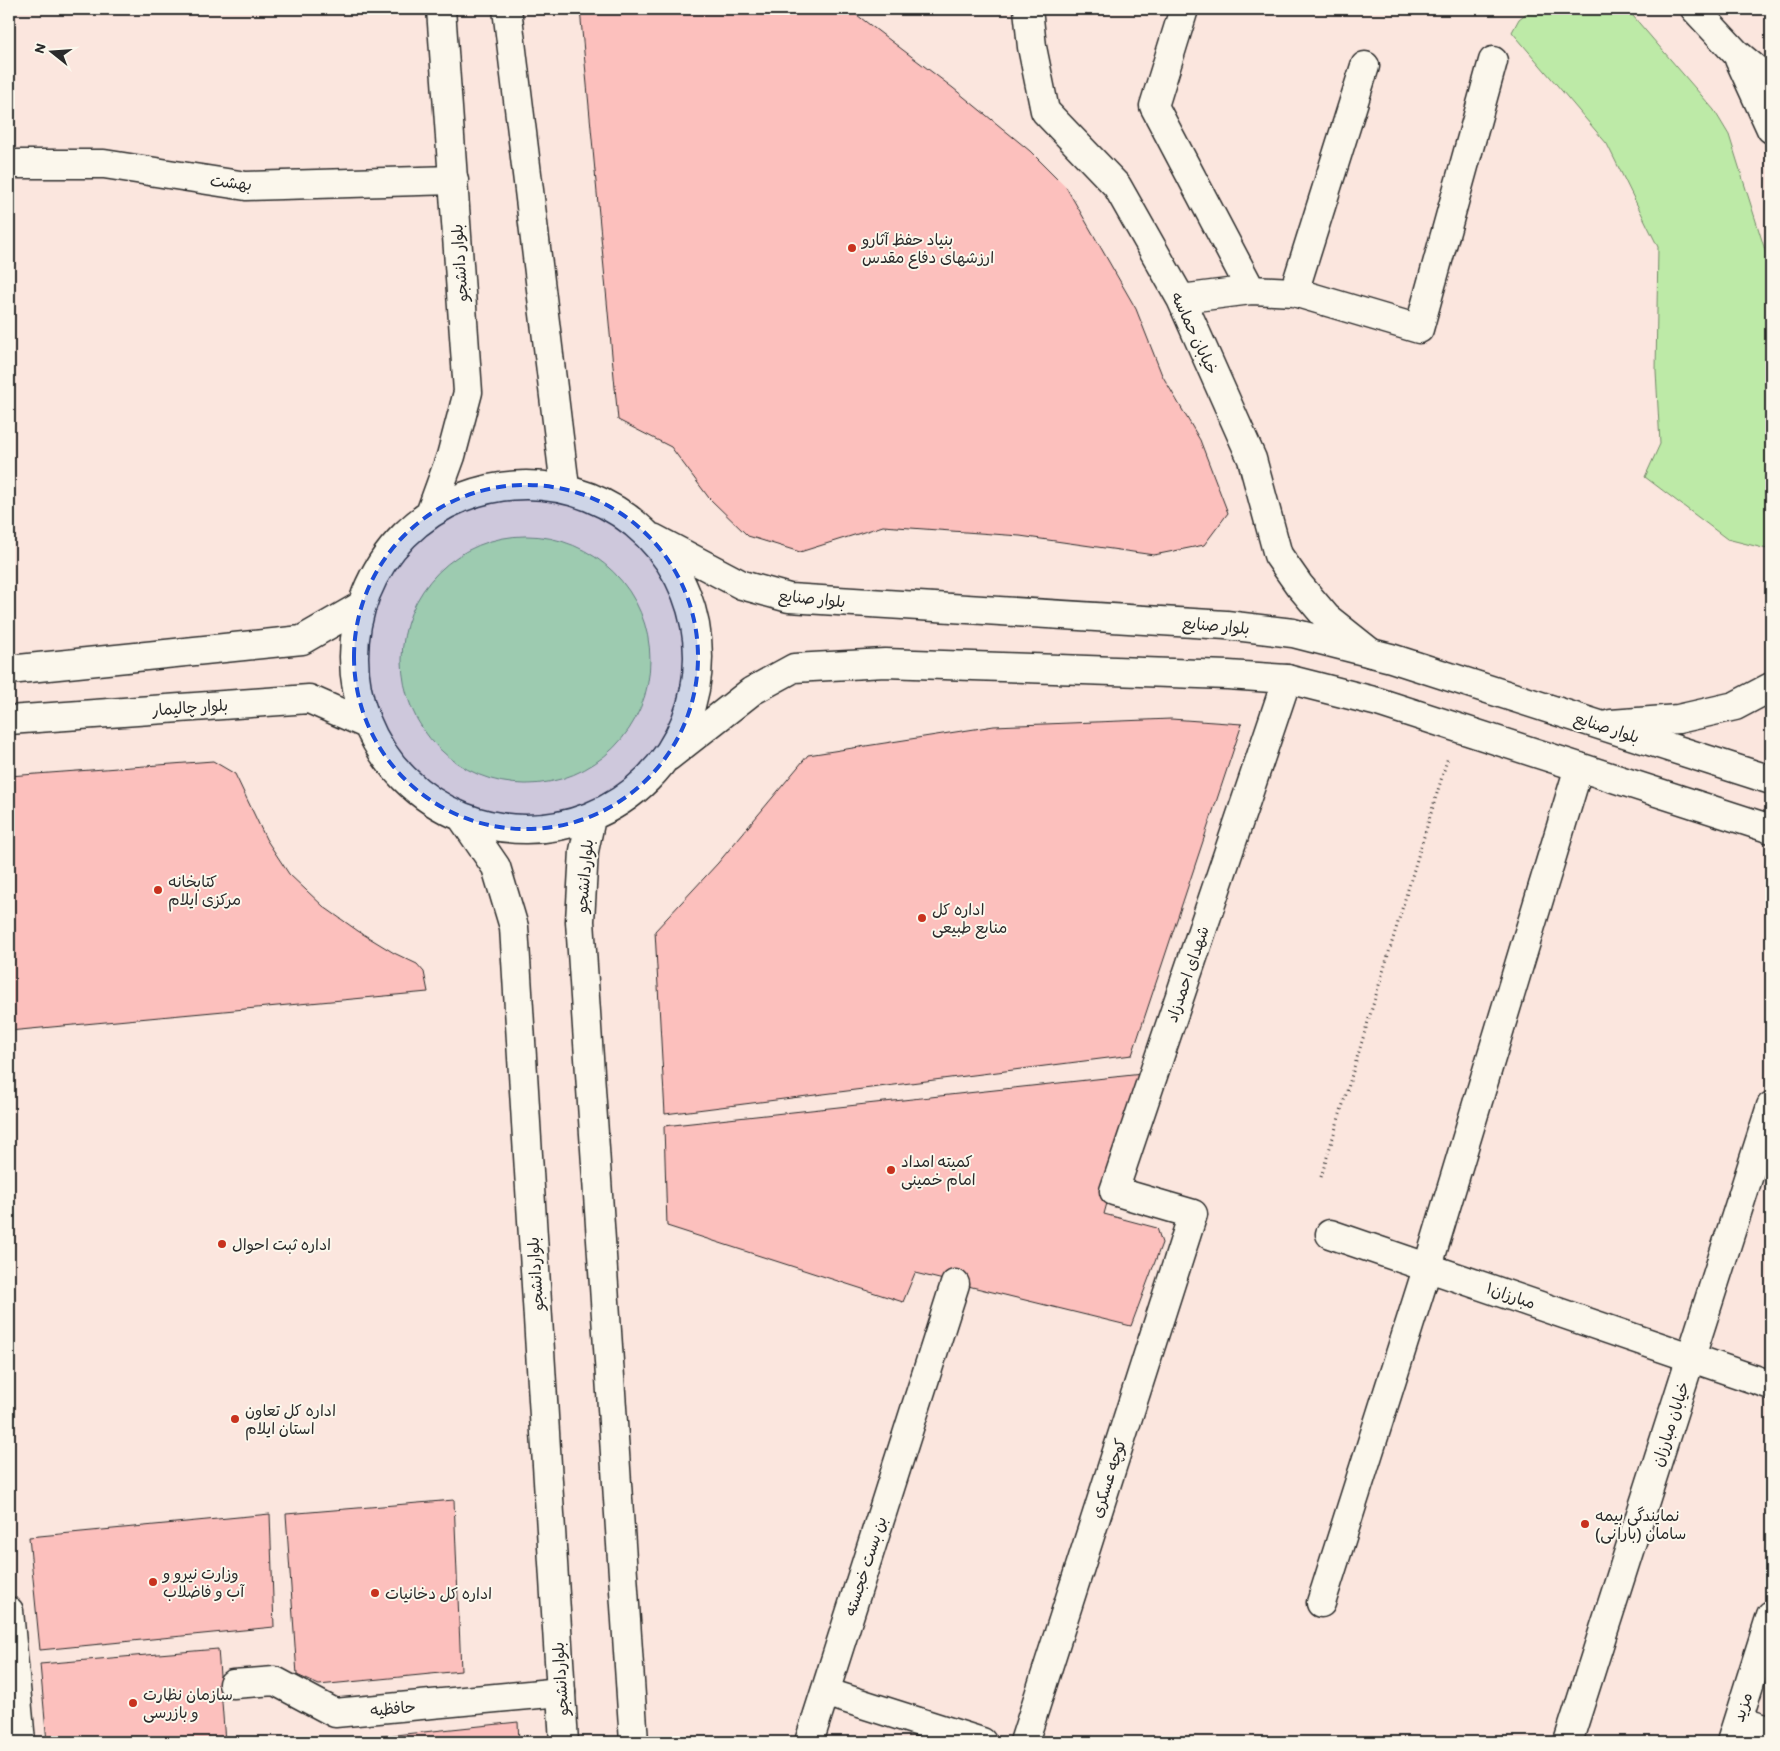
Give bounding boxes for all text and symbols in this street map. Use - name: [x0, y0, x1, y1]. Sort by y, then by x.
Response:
- north arrow: [28, 28, 78, 78]
- text: N: [31, 41, 50, 55]
- street label: بهشت: [209, 171, 253, 194]
- street label: بلوار دانشجو: [447, 223, 473, 304]
- place label: بنیاد حفظ آثارو ارزشهای دفاع مقدس: [860, 230, 994, 269]
- marker: بنیاد حفظ آثارو ارزشهای دفاع مقدس: [846, 242, 858, 254]
- street label: خیابان حماسه: [1167, 289, 1222, 377]
- street label: بلوار صنایع: [777, 586, 847, 613]
- street label: بلوار صنایع: [1181, 613, 1250, 640]
- street label: بلوار چالیمار: [150, 695, 229, 721]
- street label: بلوار صنایع: [1571, 708, 1642, 749]
- street label: بلواردانشجو: [572, 838, 598, 915]
- place label: کتابخانه مرکزی ایلام: [168, 872, 241, 912]
- marker: کتابخانه مرکزی ایلام: [152, 884, 164, 896]
- place label: اداره کل منابع طبیعی: [932, 900, 1007, 939]
- marker: اداره کل منابع طبیعی: [916, 912, 928, 924]
- street label: شهدای احمدزاد: [1162, 923, 1213, 1025]
- place label: کمیته امداد امام خمینی: [901, 1152, 976, 1192]
- marker: کمیته امداد امام خمینی: [885, 1164, 897, 1176]
- place label: اداره ثبت احوال: [232, 1235, 331, 1255]
- street label: بلواردانشجو: [523, 1236, 549, 1313]
- marker: اداره ثبت احوال: [216, 1238, 228, 1250]
- street label: مبارزان۱: [1484, 1278, 1538, 1313]
- street label: خیابان مبارزان: [1648, 1379, 1693, 1469]
- place label: اداره کل تعاون استان ایلام: [245, 1401, 336, 1441]
- marker: اداره کل تعاون استان ایلام: [229, 1413, 241, 1425]
- street label: کوچه عسکری: [1087, 1436, 1131, 1521]
- place label: نمایندگی بیمه سامان (بارانی): [1595, 1506, 1686, 1544]
- street label: بن بست خجسته: [840, 1514, 890, 1618]
- marker: نمایندگی بیمه سامان (بارانی): [1579, 1518, 1591, 1530]
- place label: وزارت نیرو و آب و فاضلاب: [161, 1564, 245, 1601]
- marker: وزارت نیرو و آب و فاضلاب: [147, 1576, 159, 1588]
- place label: اداره کل دخانیات: [385, 1584, 492, 1603]
- marker: اداره کل دخانیات: [369, 1587, 381, 1599]
- street label: بلواردانشجو: [548, 1641, 574, 1718]
- place label: سازمان نظارت و بازرسی: [143, 1685, 233, 1723]
- street label: مزید: [1729, 1690, 1756, 1724]
- marker: سازمان نظارت و بازرسی: [127, 1697, 139, 1709]
- street label: حافظیه: [369, 1697, 417, 1720]

